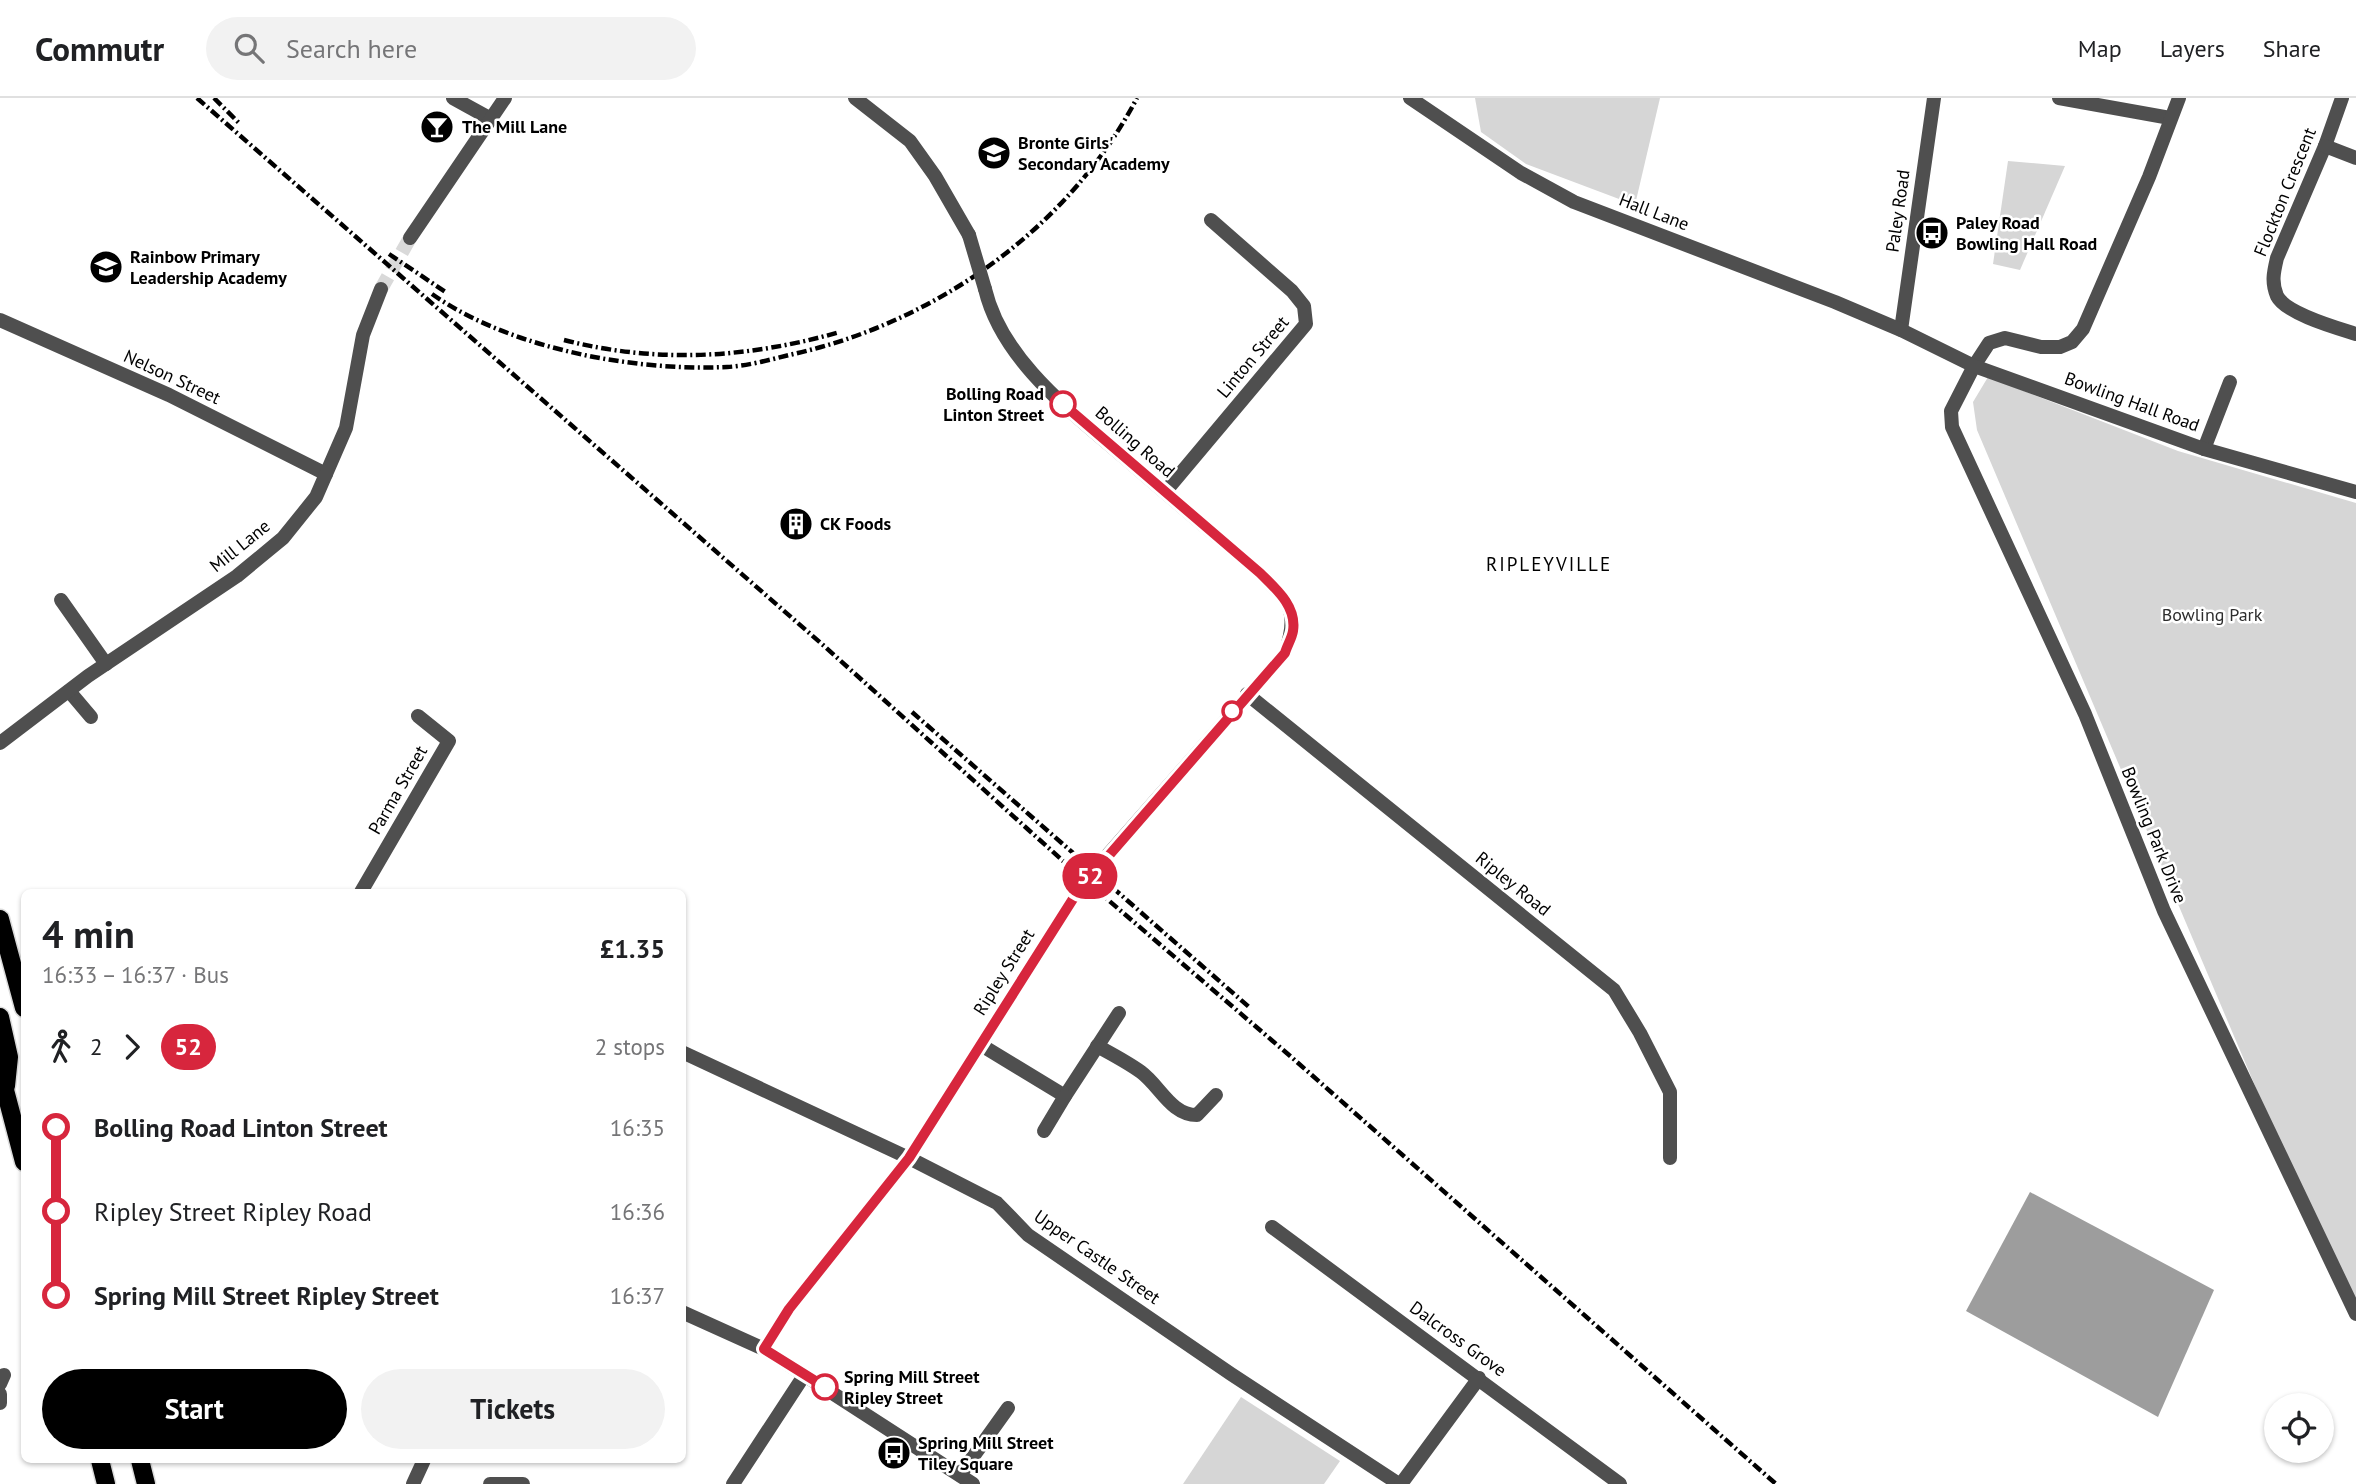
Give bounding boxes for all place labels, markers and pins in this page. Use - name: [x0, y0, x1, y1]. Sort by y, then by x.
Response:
- bar icon: The Mill Lane: [418, 108, 456, 146]
- place label: The Mill Lane: [462, 115, 567, 138]
- place label: Bronte Girls' Secondary Academy: [1018, 131, 1170, 175]
- school or university icon: Bronte Girls' Secondary Academy: [975, 134, 1013, 172]
- place label: Paley Road Bowling Hall Road: [1956, 211, 2097, 255]
- bus stop icon: Paley Road Bowling Hall Road: [1913, 214, 1951, 252]
- place label: Rainbow Primary Leadership Academy: [130, 245, 287, 289]
- school or university icon: Rainbow Primary Leadership Academy: [87, 248, 125, 286]
- place label: Bolling Road Linton Street: [943, 382, 1045, 426]
- marker: Bolling Road Linton Street: [1050, 391, 1076, 417]
- building icon: CK Foods: [777, 505, 815, 543]
- place label: CK Foods: [820, 512, 891, 535]
- unlabelled marker: [1222, 701, 1242, 721]
- place label: Spring Mill Street Ripley Street: [844, 1365, 980, 1409]
- marker: Spring Mill Street Ripley Street: [812, 1374, 838, 1400]
- place label: Spring Mill Street Tiley Square: [918, 1431, 1054, 1475]
- bus stop icon: Spring Mill Street Tiley Square: [875, 1434, 913, 1472]

